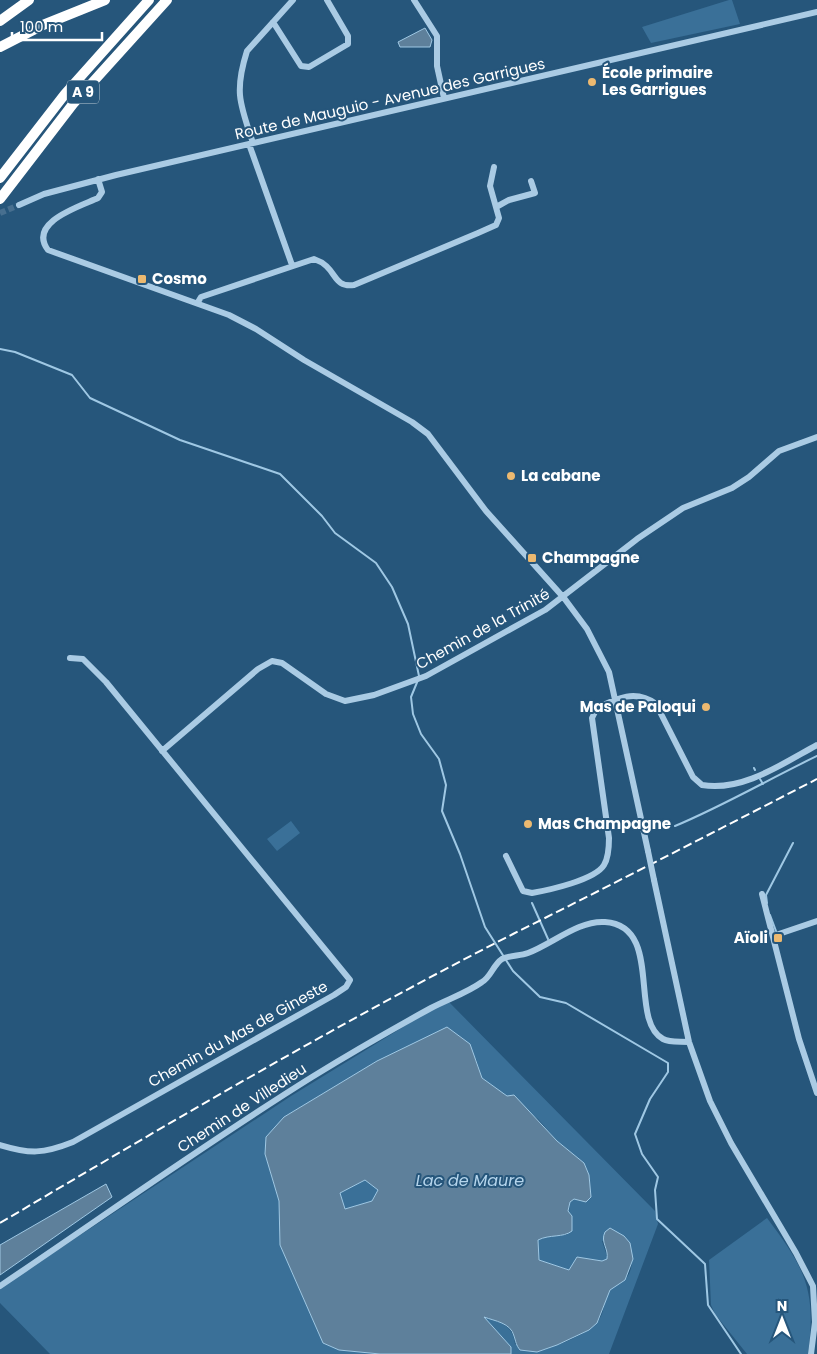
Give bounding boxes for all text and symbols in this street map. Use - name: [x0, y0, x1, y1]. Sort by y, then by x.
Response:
- scale bar: [12, 10, 102, 42]
- text: 100 m: [20, 16, 63, 37]
- street label: Route de Mauguio - Avenue des Garrigues: [233, 53, 547, 144]
- place label: École primaire Les Garrigues: [602, 62, 713, 100]
- marker: École primaire Les Garrigues: [586, 76, 598, 88]
- road number: A 9: [67, 80, 99, 104]
- place label: Cosmo: [152, 268, 207, 289]
- marker: Cosmo: [136, 273, 148, 285]
- place label: La cabane: [521, 465, 601, 486]
- marker: La cabane: [505, 470, 517, 482]
- place label: Champagne: [542, 547, 640, 568]
- marker: Champagne: [526, 552, 538, 564]
- street label: Chemin de la Trinité: [412, 583, 553, 674]
- place label: Mas de Paloqui: [580, 696, 696, 717]
- marker: Mas de Paloqui: [700, 701, 712, 713]
- place label: Mas Champagne: [538, 813, 671, 834]
- marker: Mas Champagne: [522, 818, 534, 830]
- place label: Aïoli: [734, 927, 768, 948]
- marker: Aïoli: [772, 932, 784, 944]
- street label: Chemin du Mas de Gineste: [144, 975, 331, 1092]
- street label: Chemin de Villedieu: [173, 1058, 310, 1157]
- water label: Lac de Maure: [416, 1169, 524, 1192]
- north arrow: [757, 1294, 807, 1344]
- text: N: [777, 1296, 787, 1316]

